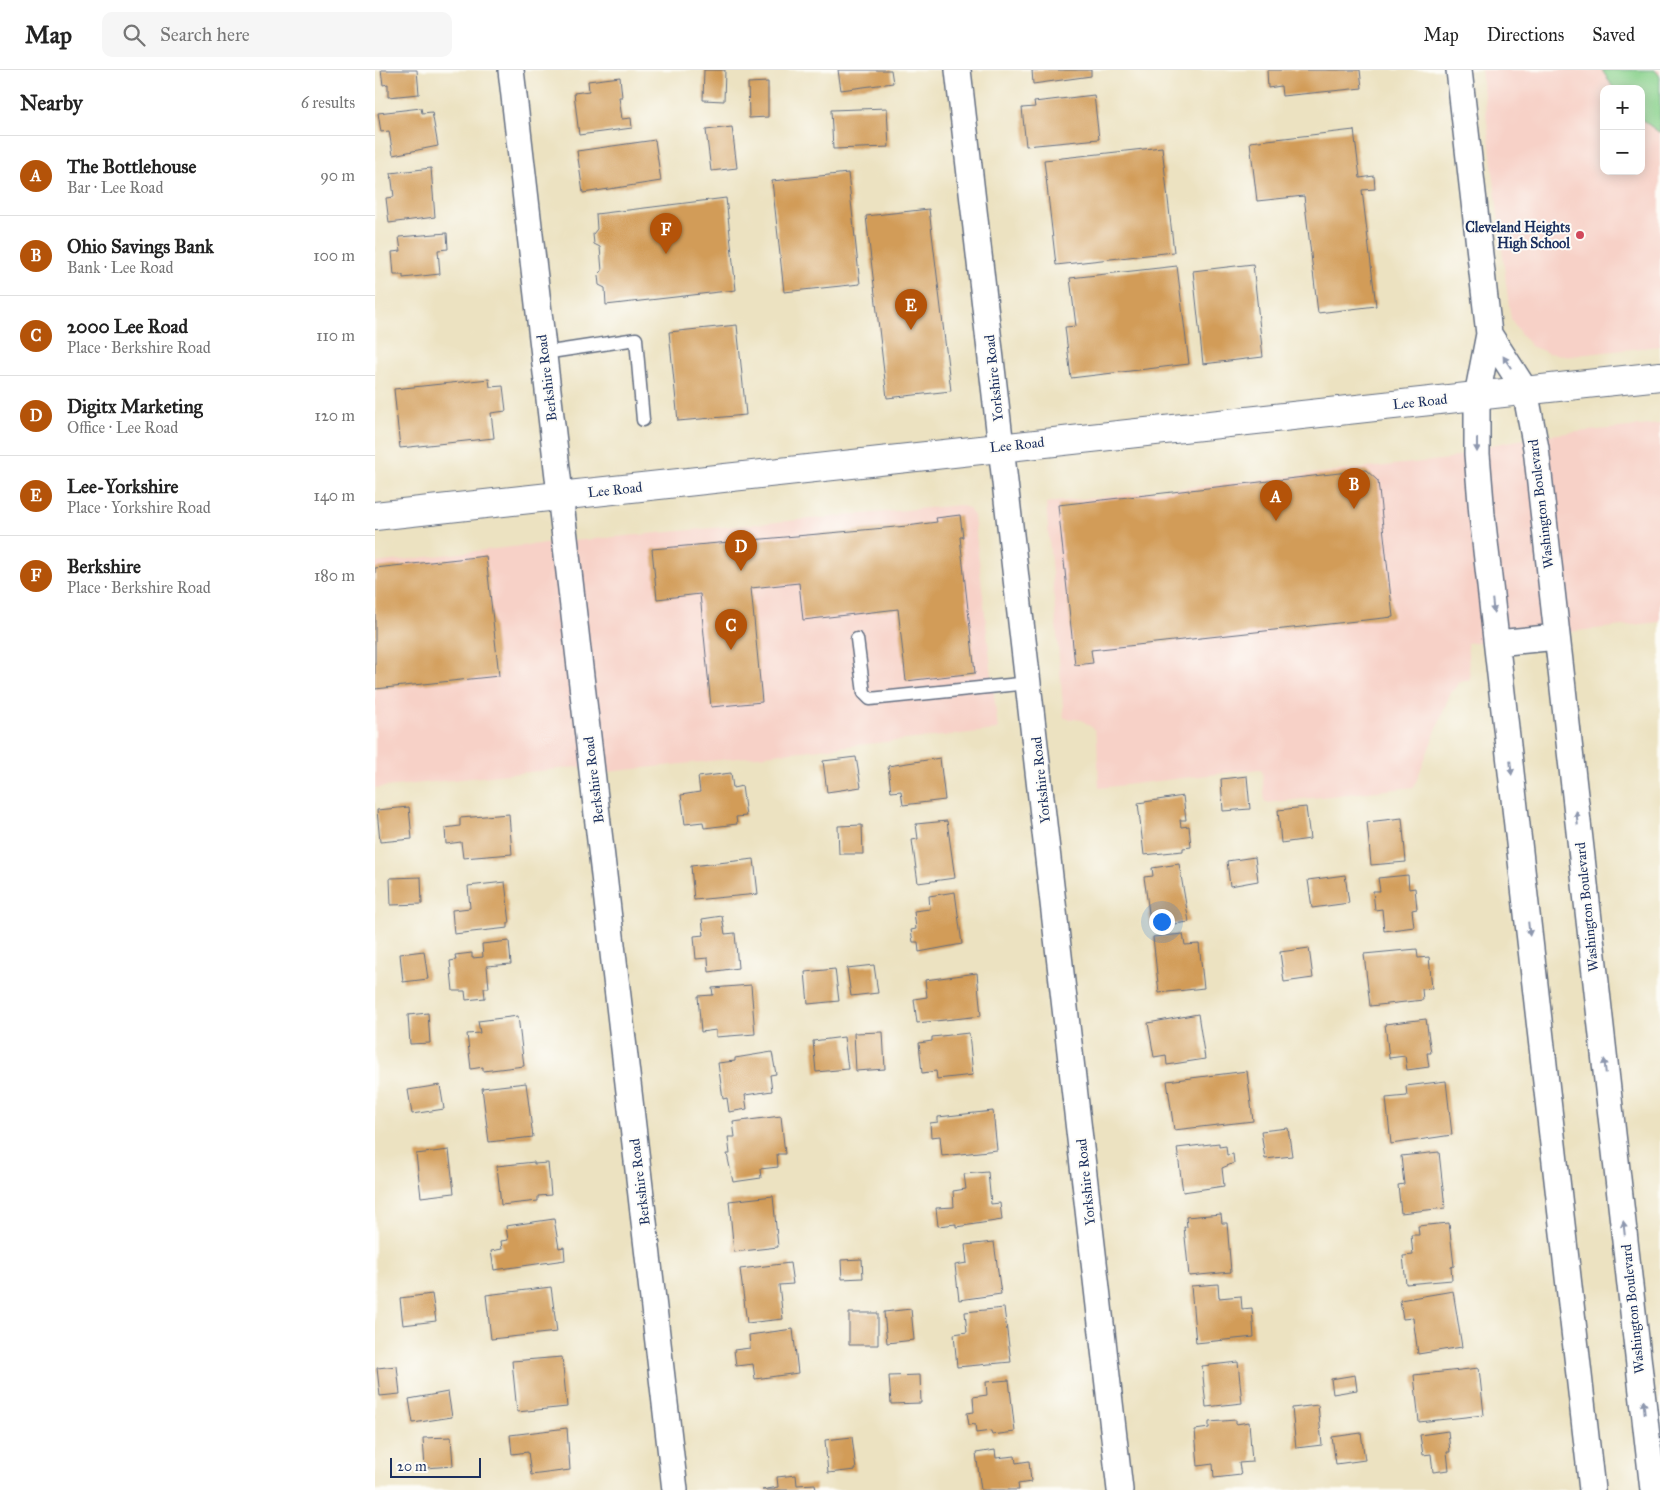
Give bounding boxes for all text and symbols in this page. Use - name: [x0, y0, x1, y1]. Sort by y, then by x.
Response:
- search box: [102, 12, 452, 57]
- text: Map: [25, 20, 72, 50]
- icon: search: [120, 21, 148, 49]
- text: Search here: [160, 23, 250, 46]
- text: Map: [1423, 24, 1459, 46]
- text: Directions: [1487, 24, 1564, 46]
- text: Saved: [1592, 24, 1635, 46]
- map controls: [1600, 85, 1645, 175]
- button: +: [1600, 85, 1645, 130]
- text: Nearby: [20, 90, 83, 116]
- text: 6 results: [301, 93, 355, 112]
- button: −: [1600, 130, 1645, 175]
- text: The Bottlehouse: [67, 155, 196, 178]
- text: A: [31, 166, 41, 185]
- text: 90 m: [320, 166, 355, 185]
- text: Bar · Lee Road: [67, 178, 163, 197]
- pin: F: [650, 213, 682, 254]
- place label: Cleveland Heights High School: [1465, 219, 1571, 253]
- marker: Cleveland Heights High School: [1574, 229, 1586, 241]
- text: Ohio Savings Bank: [67, 235, 214, 258]
- text: B: [31, 246, 41, 265]
- text: 100 m: [313, 246, 355, 265]
- text: Bank · Lee Road: [67, 258, 174, 277]
- pin: E: [895, 289, 927, 330]
- text: 2000 Lee Road: [67, 315, 188, 338]
- text: C: [31, 326, 41, 345]
- text: 110 m: [316, 326, 355, 345]
- street label: Berkshire Road: [533, 334, 561, 422]
- street label: Yorkshire Road: [981, 334, 1007, 422]
- text: Place · Berkshire Road: [67, 338, 211, 357]
- one-way arrow: [1502, 355, 1512, 369]
- street label: Lee Road: [1392, 391, 1448, 413]
- text: Digitx Marketing: [67, 395, 203, 418]
- text: D: [30, 406, 42, 425]
- text: 120 m: [315, 406, 355, 425]
- text: Office · Lee Road: [67, 418, 178, 437]
- street label: Lee Road: [989, 434, 1045, 456]
- one-way arrow: [1473, 437, 1481, 453]
- street label: Washington Boulevard: [1525, 438, 1557, 570]
- pin: B: [1338, 468, 1370, 509]
- text: Lee-Yorkshire: [67, 475, 179, 498]
- street label: Lee Road: [587, 479, 643, 501]
- pin: A: [1260, 480, 1292, 521]
- text: E: [30, 486, 42, 505]
- text: 140 m: [314, 486, 355, 505]
- text: Place · Yorkshire Road: [67, 498, 211, 517]
- pin: D: [725, 530, 757, 571]
- text: Berkshire: [67, 555, 141, 578]
- text: F: [31, 566, 41, 585]
- text: 180 m: [314, 566, 355, 585]
- text: Place · Berkshire Road: [67, 578, 211, 597]
- one-way arrow: [1489, 599, 1497, 615]
- pin: C: [715, 609, 747, 650]
- street label: Berkshire Road: [580, 736, 608, 824]
- street label: Yorkshire Road: [1028, 736, 1054, 824]
- one-way arrow: [1507, 760, 1515, 776]
- one-way arrow: [1573, 810, 1581, 826]
- street label: Washington Boulevard: [1572, 841, 1602, 973]
- your location: [1149, 909, 1175, 935]
- one-way arrow: [1525, 922, 1533, 938]
- one-way arrow: [1601, 1058, 1609, 1074]
- street label: Berkshire Road: [626, 1138, 654, 1226]
- street label: Yorkshire Road: [1073, 1138, 1099, 1226]
- one-way arrow: [1620, 1220, 1628, 1236]
- street label: Washington Boulevard: [1618, 1243, 1648, 1375]
- one-way arrow: [1640, 1398, 1648, 1414]
- scale bar: [390, 1455, 481, 1478]
- text: 20 m: [397, 1458, 427, 1475]

